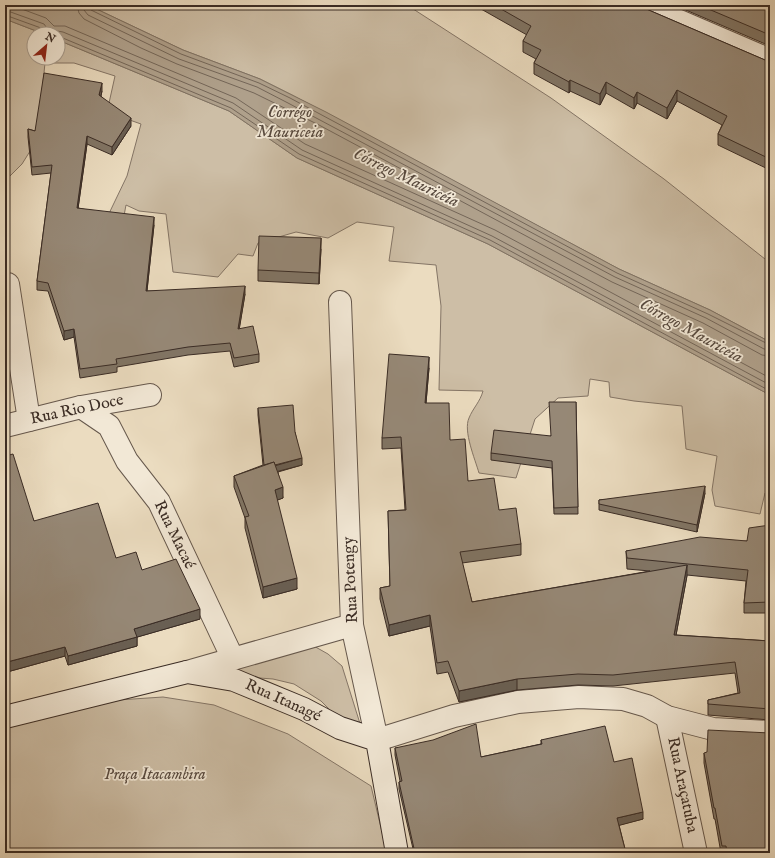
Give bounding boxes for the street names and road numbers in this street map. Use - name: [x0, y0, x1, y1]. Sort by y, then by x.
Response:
- street label: Rua Rio Doce: [29, 390, 125, 430]
- street label: Rua Macaé: [149, 497, 199, 573]
- street label: Rua Potengy: [339, 536, 363, 624]
- street label: Rua Itanagé: [242, 675, 324, 727]
- street label: Rua Araçatuba: [662, 735, 702, 835]

